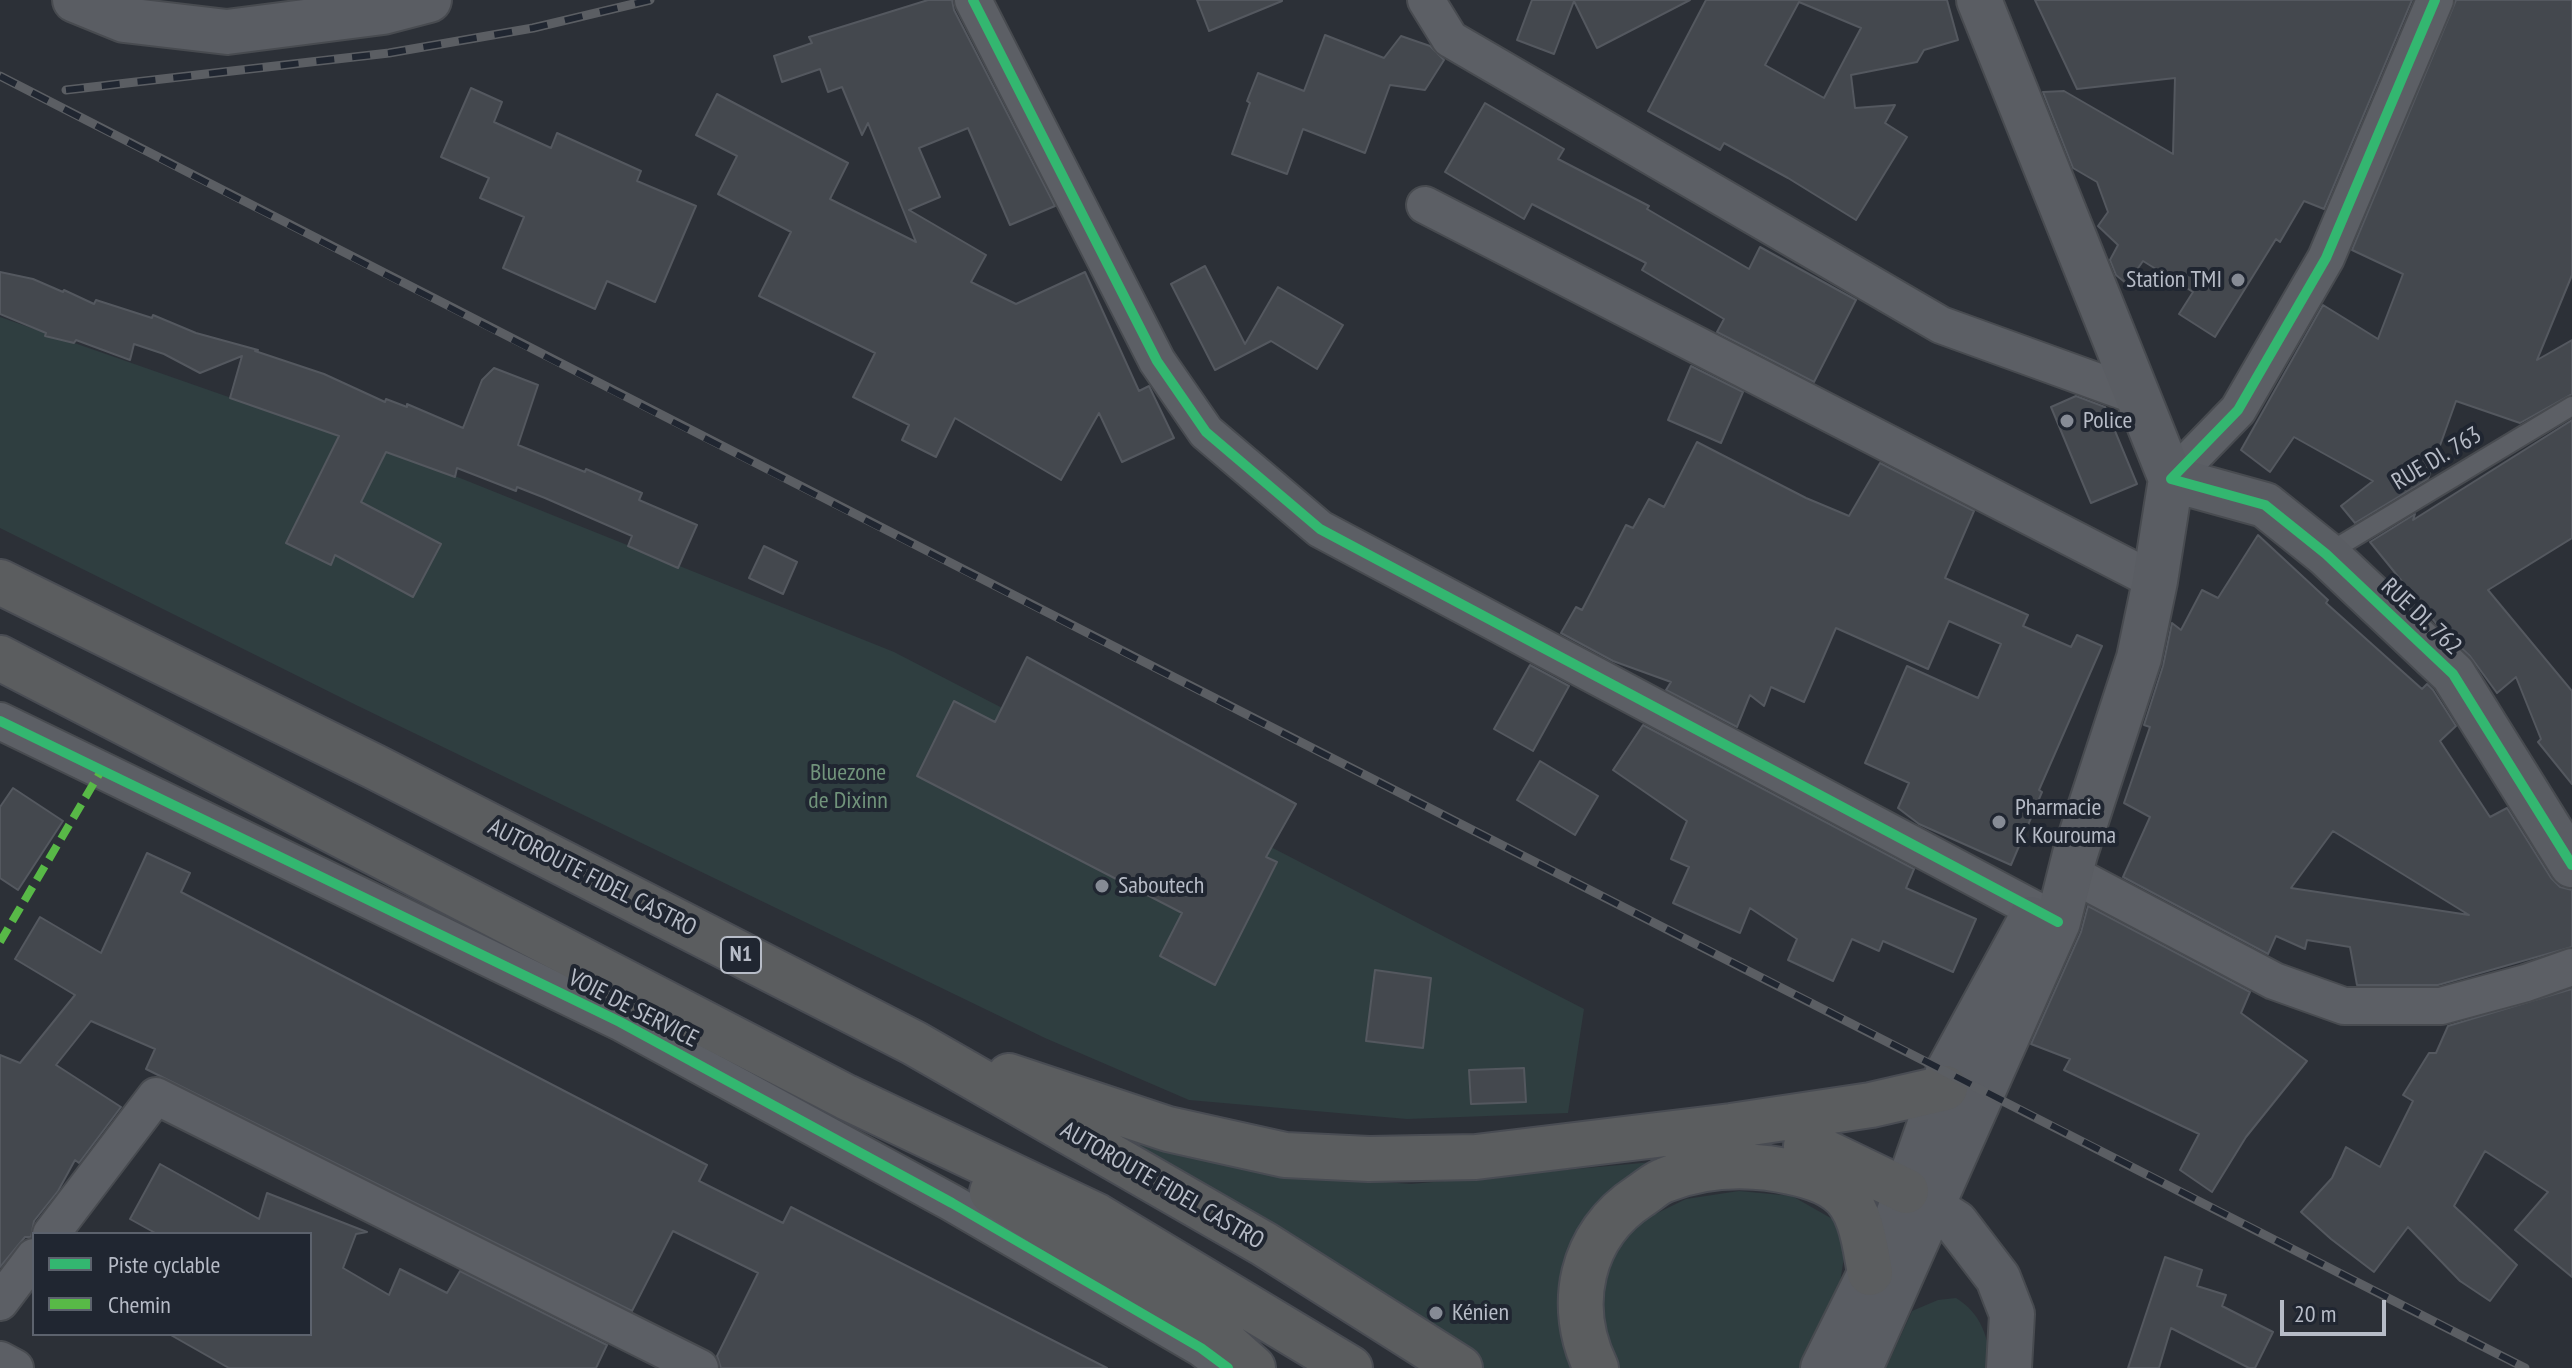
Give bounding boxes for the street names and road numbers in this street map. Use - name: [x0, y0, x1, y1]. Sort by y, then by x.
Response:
- street label: RUE DI. 763: [2387, 421, 2487, 497]
- street label: RUE DI. 762: [2375, 573, 2467, 661]
- street label: AUTOROUTE FIDEL CASTRO: [483, 813, 701, 943]
- road number: N1: [721, 937, 761, 973]
- street label: VOIE DE SERVICE: [563, 964, 703, 1054]
- street label: AUTOROUTE FIDEL CASTRO: [1055, 1116, 1269, 1256]

